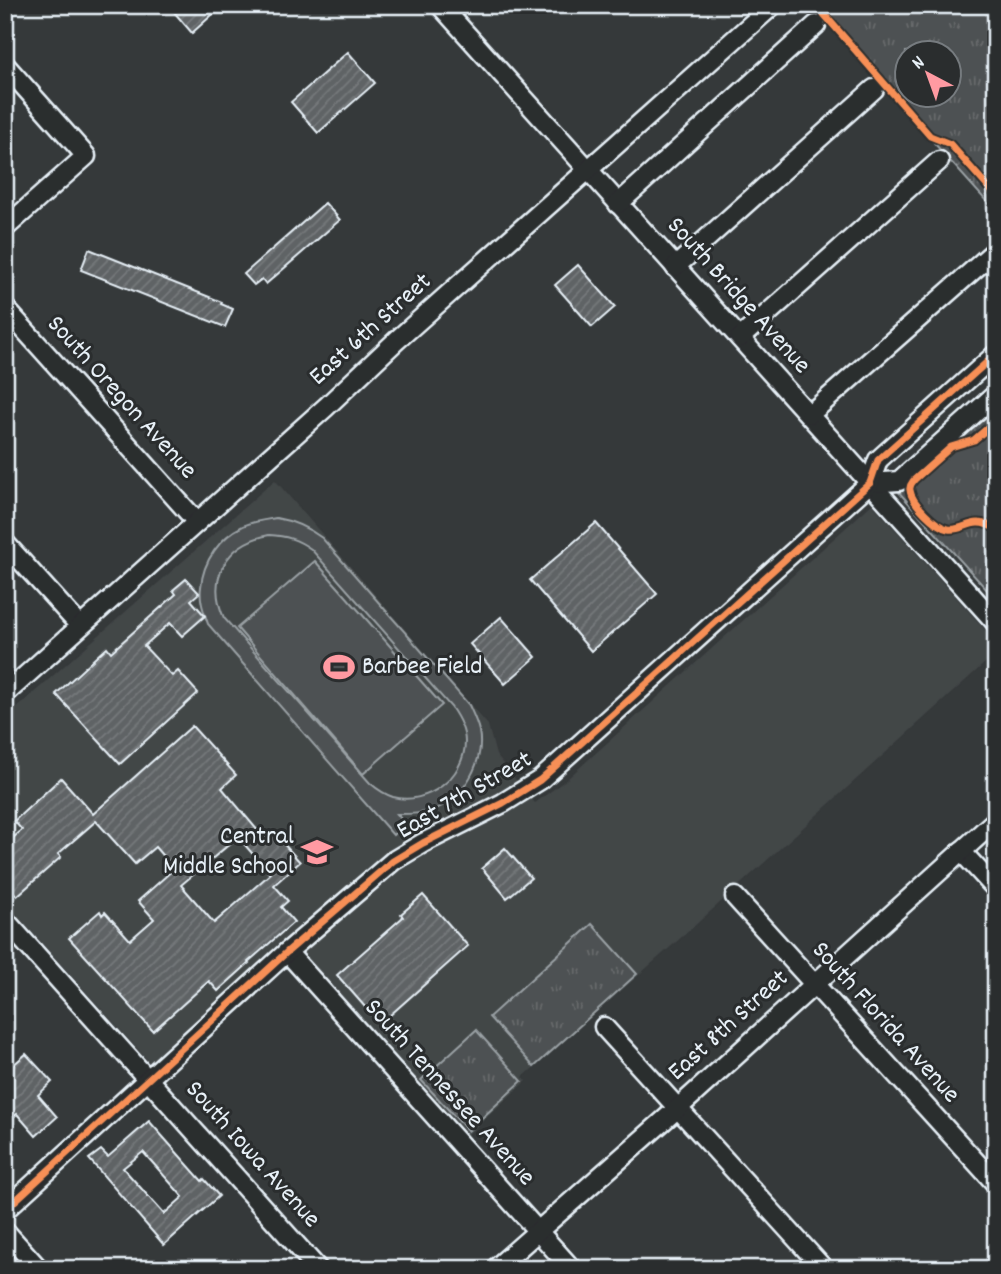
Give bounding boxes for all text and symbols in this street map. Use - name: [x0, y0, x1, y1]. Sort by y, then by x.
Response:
- north arrow: [892, 38, 962, 108]
- text: N: [907, 51, 932, 77]
- street label: South Bridge Avenue: [657, 209, 819, 383]
- street label: East 6th Street: [301, 265, 441, 395]
- street label: South Oregon Avenue: [37, 308, 205, 488]
- place label: Barbee Field: [362, 649, 482, 686]
- sports icon: Barbee Field: [322, 650, 356, 684]
- street label: East 7th Street: [390, 742, 540, 850]
- place label: Central Middle School: [163, 819, 294, 886]
- school or university icon: Central Middle School: [300, 835, 334, 869]
- street label: South Florida Avenue: [802, 934, 968, 1112]
- street label: East 8th Street: [660, 961, 798, 1090]
- street label: South Tennessee Avenue: [355, 991, 543, 1195]
- street label: South Iowa Avenue: [176, 1073, 328, 1237]

